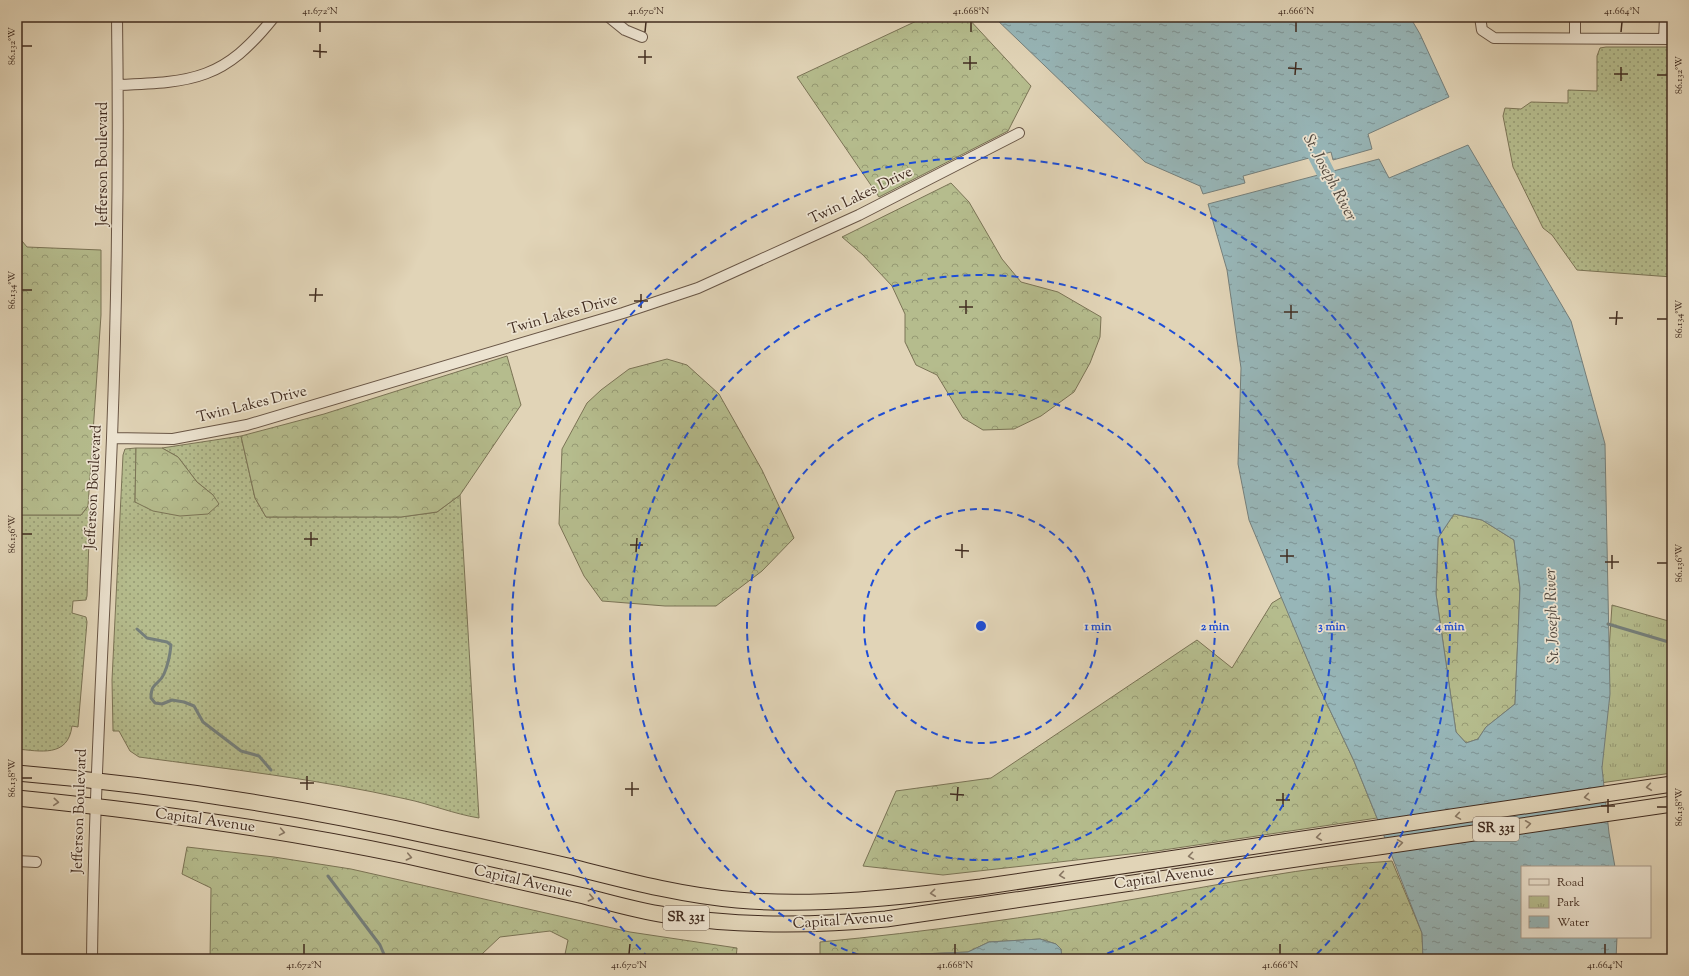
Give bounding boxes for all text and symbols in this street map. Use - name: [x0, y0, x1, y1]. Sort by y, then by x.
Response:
- text: 41.672°N: [302, 4, 338, 19]
- text: 41.670°N: [628, 4, 664, 19]
- text: 41.668°N: [953, 4, 989, 19]
- text: 41.666°N: [1278, 4, 1314, 19]
- text: 41.664°N: [1604, 4, 1640, 19]
- text: 86.132°W: [5, 27, 20, 65]
- text: 86.132°W: [1672, 56, 1687, 94]
- street label: Jefferson Boulevard: [93, 101, 114, 227]
- water label: St. Joseph River: [1296, 131, 1362, 226]
- street label: Twin Lakes Drive: [806, 162, 916, 230]
- text: 86.134°W: [5, 271, 20, 309]
- street label: Twin Lakes Drive: [506, 289, 620, 341]
- text: 86.134°W: [1672, 300, 1687, 338]
- street label: Twin Lakes Drive: [195, 381, 309, 429]
- street label: Jefferson Boulevard: [80, 424, 108, 551]
- text: 86.136°W: [5, 515, 20, 553]
- text: 86.136°W: [1672, 544, 1687, 582]
- water label: St. Joseph River: [1540, 568, 1566, 664]
- text: 1 min: [1083, 618, 1112, 636]
- text: 2 min: [1201, 618, 1230, 636]
- text: 3 min: [1318, 618, 1347, 636]
- text: 4 min: [1434, 618, 1465, 636]
- centre of rings: [974, 619, 988, 633]
- street label: Jefferson Boulevard: [67, 748, 93, 875]
- text: 86.138°W: [5, 759, 20, 797]
- one-way arrow: [1646, 782, 1652, 791]
- text: 86.138°W: [1672, 788, 1687, 826]
- one-way arrow: [1584, 792, 1590, 801]
- one-way arrow: [53, 797, 59, 806]
- street label: Capital Avenue: [154, 804, 256, 838]
- one-way arrow: [1455, 811, 1461, 820]
- road number: SR 331: [1473, 817, 1519, 841]
- one-way arrow: [1525, 820, 1532, 829]
- one-way arrow: [279, 827, 285, 836]
- one-way arrow: [1316, 832, 1322, 841]
- one-way arrow: [1397, 839, 1403, 848]
- one-way arrow: [1188, 851, 1194, 860]
- one-way arrow: [406, 852, 413, 861]
- street label: Capital Avenue: [472, 860, 574, 904]
- street label: Capital Avenue: [1113, 861, 1215, 895]
- legend: [1521, 866, 1651, 938]
- one-way arrow: [1059, 870, 1065, 879]
- text: Road: [1557, 874, 1584, 892]
- one-way arrow: [930, 888, 936, 897]
- one-way arrow: [588, 894, 594, 902]
- text: Park: [1557, 894, 1580, 912]
- road number: SR 331: [663, 906, 709, 930]
- street label: Capital Avenue: [792, 907, 894, 935]
- text: Water: [1557, 914, 1590, 932]
- text: 41.672°N: [286, 958, 322, 973]
- text: 41.670°N: [611, 958, 647, 973]
- text: 41.668°N: [937, 958, 973, 973]
- text: 41.666°N: [1262, 958, 1298, 973]
- text: 41.664°N: [1587, 958, 1623, 973]

